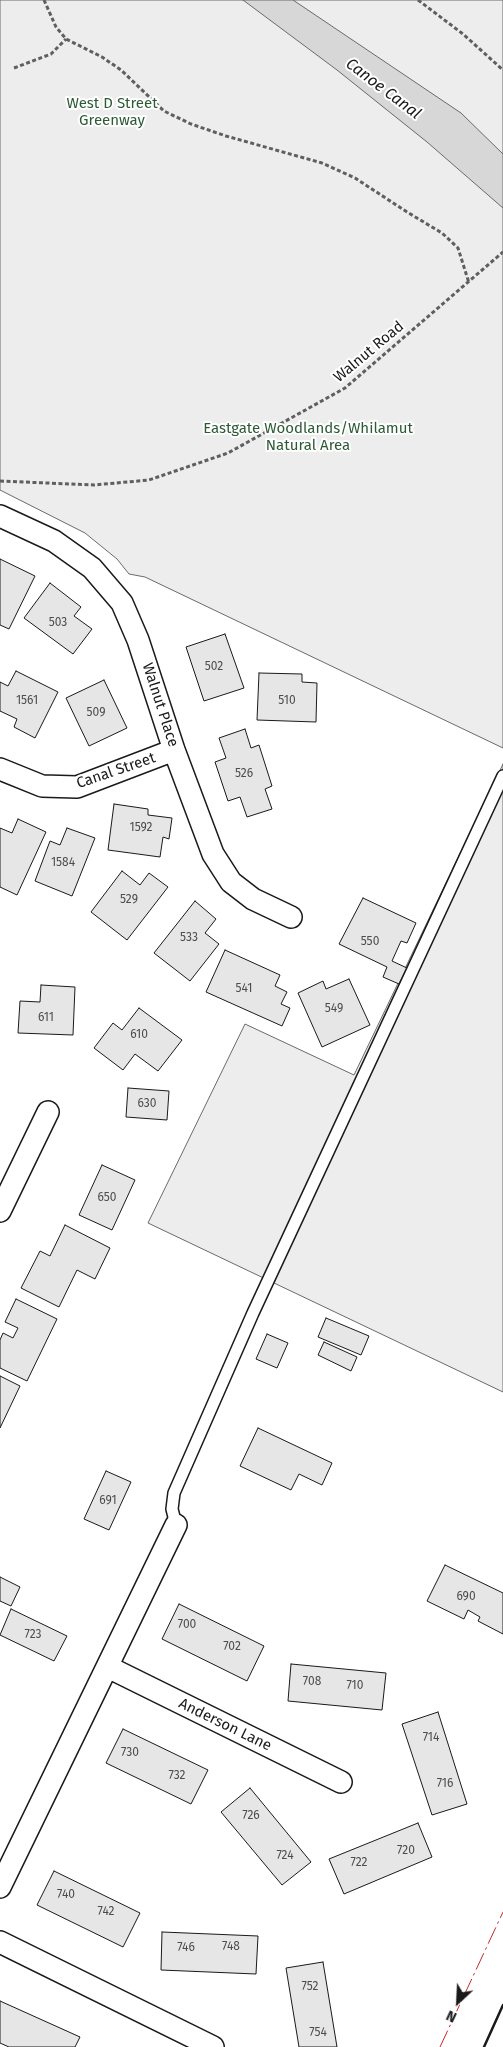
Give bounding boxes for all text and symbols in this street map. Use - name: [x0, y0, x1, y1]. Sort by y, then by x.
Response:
- water label: Canoe Canal: [342, 54, 424, 124]
- park label: West D Street Greenway: [66, 95, 158, 130]
- street label: Walnut Road: [330, 318, 408, 386]
- park label: Eastgate Woodlands/Whilamut Natural Area: [203, 420, 413, 455]
- house number: 503: [49, 616, 67, 630]
- house number: 502: [205, 660, 223, 674]
- street label: Walnut Place: [138, 661, 182, 749]
- house number: 1561: [16, 694, 38, 708]
- house number: 510: [278, 694, 296, 708]
- house number: 509: [87, 706, 105, 720]
- street label: Canal Street: [74, 749, 158, 793]
- house number: 526: [235, 767, 253, 781]
- house number: 1592: [129, 821, 153, 835]
- house number: 1584: [51, 856, 75, 870]
- house number: 529: [120, 893, 138, 907]
- house number: 533: [180, 931, 198, 945]
- house number: 550: [361, 935, 379, 949]
- house number: 541: [236, 982, 252, 996]
- house number: 549: [325, 1002, 343, 1016]
- house number: 611: [38, 1011, 54, 1025]
- house number: 610: [130, 1028, 148, 1042]
- house number: 630: [138, 1097, 156, 1111]
- house number: 650: [97, 1191, 117, 1205]
- house number: 691: [99, 1494, 117, 1508]
- house number: 690: [456, 1590, 476, 1604]
- house number: 700: [178, 1618, 196, 1632]
- house number: 723: [24, 1628, 42, 1642]
- house number: 702: [223, 1640, 241, 1654]
- house number: 708: [303, 1675, 321, 1689]
- house number: 710: [346, 1679, 364, 1693]
- street label: Anderson Lane: [176, 1695, 274, 1755]
- house number: 714: [423, 1731, 439, 1745]
- house number: 730: [121, 1746, 139, 1760]
- house number: 732: [168, 1769, 186, 1783]
- house number: 716: [437, 1777, 453, 1791]
- house number: 726: [242, 1809, 260, 1823]
- house number: 720: [397, 1844, 415, 1858]
- house number: 724: [276, 1849, 294, 1863]
- house number: 722: [350, 1856, 368, 1870]
- house number: 740: [57, 1888, 75, 1902]
- house number: 742: [98, 1905, 114, 1919]
- house number: 748: [222, 1940, 240, 1954]
- house number: 746: [177, 1941, 195, 1955]
- north arrow: [433, 1977, 483, 2027]
- house number: 752: [302, 1980, 318, 1994]
- text: N: [444, 2006, 459, 2026]
- house number: 754: [309, 2026, 327, 2040]

